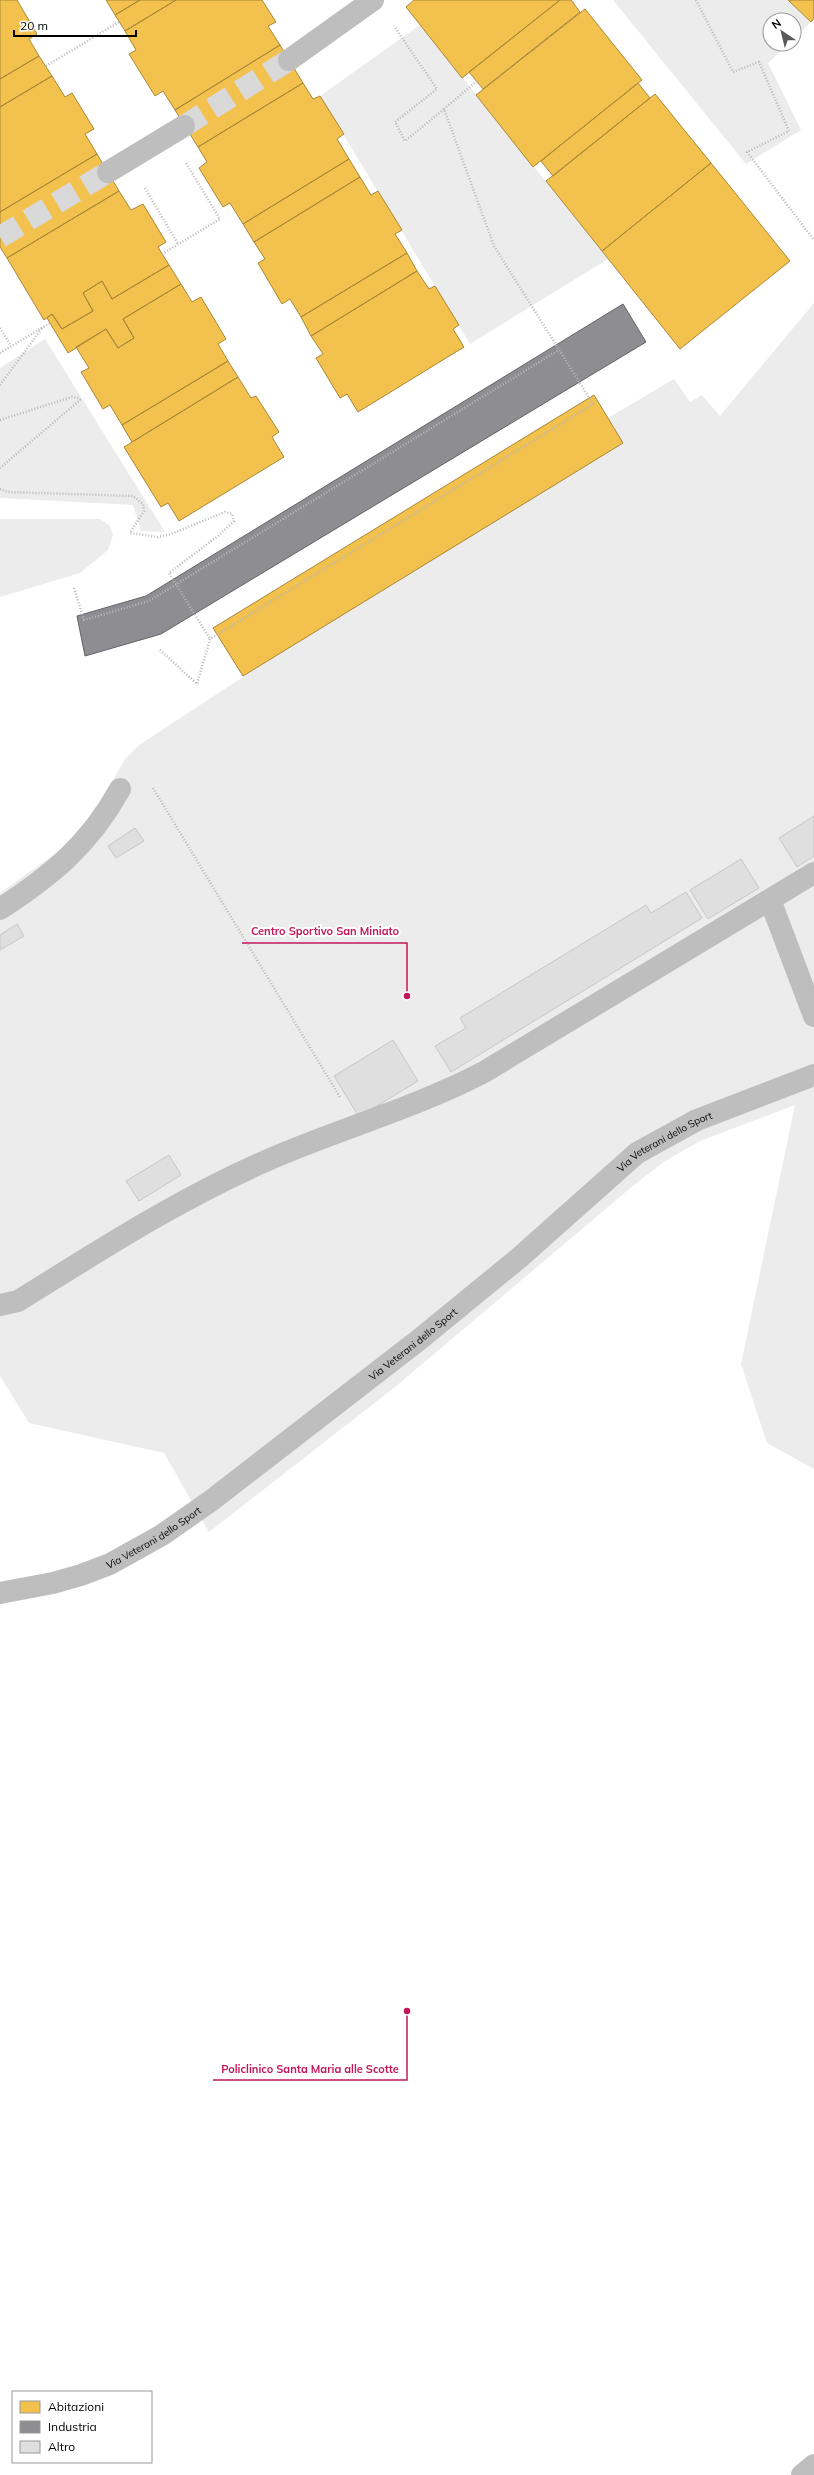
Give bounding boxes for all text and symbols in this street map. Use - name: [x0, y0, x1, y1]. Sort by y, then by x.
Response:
- scale bar: [14, 12, 136, 38]
- north arrow: [762, 12, 802, 52]
- text: N: [769, 16, 784, 32]
- text: 20 m: [20, 18, 48, 33]
- callout: Centro Sportivo San Miniato: [242, 920, 407, 943]
- text: Centro Sportivo San Miniato: [251, 924, 400, 938]
- street label: Via Veterani dello Sport: [614, 1109, 715, 1175]
- street label: Via Veterani dello Sport: [366, 1305, 460, 1383]
- street label: Via Veterani dello Sport: [104, 1503, 204, 1572]
- callout: Policlinico Santa Maria alle Scotte: [213, 2057, 407, 2080]
- text: Policlinico Santa Maria alle Scotte: [221, 2062, 399, 2076]
- legend: [12, 2391, 152, 2463]
- text: Abitazioni: [48, 2399, 104, 2414]
- text: Industria: [48, 2419, 97, 2434]
- text: Altro: [48, 2439, 75, 2454]

